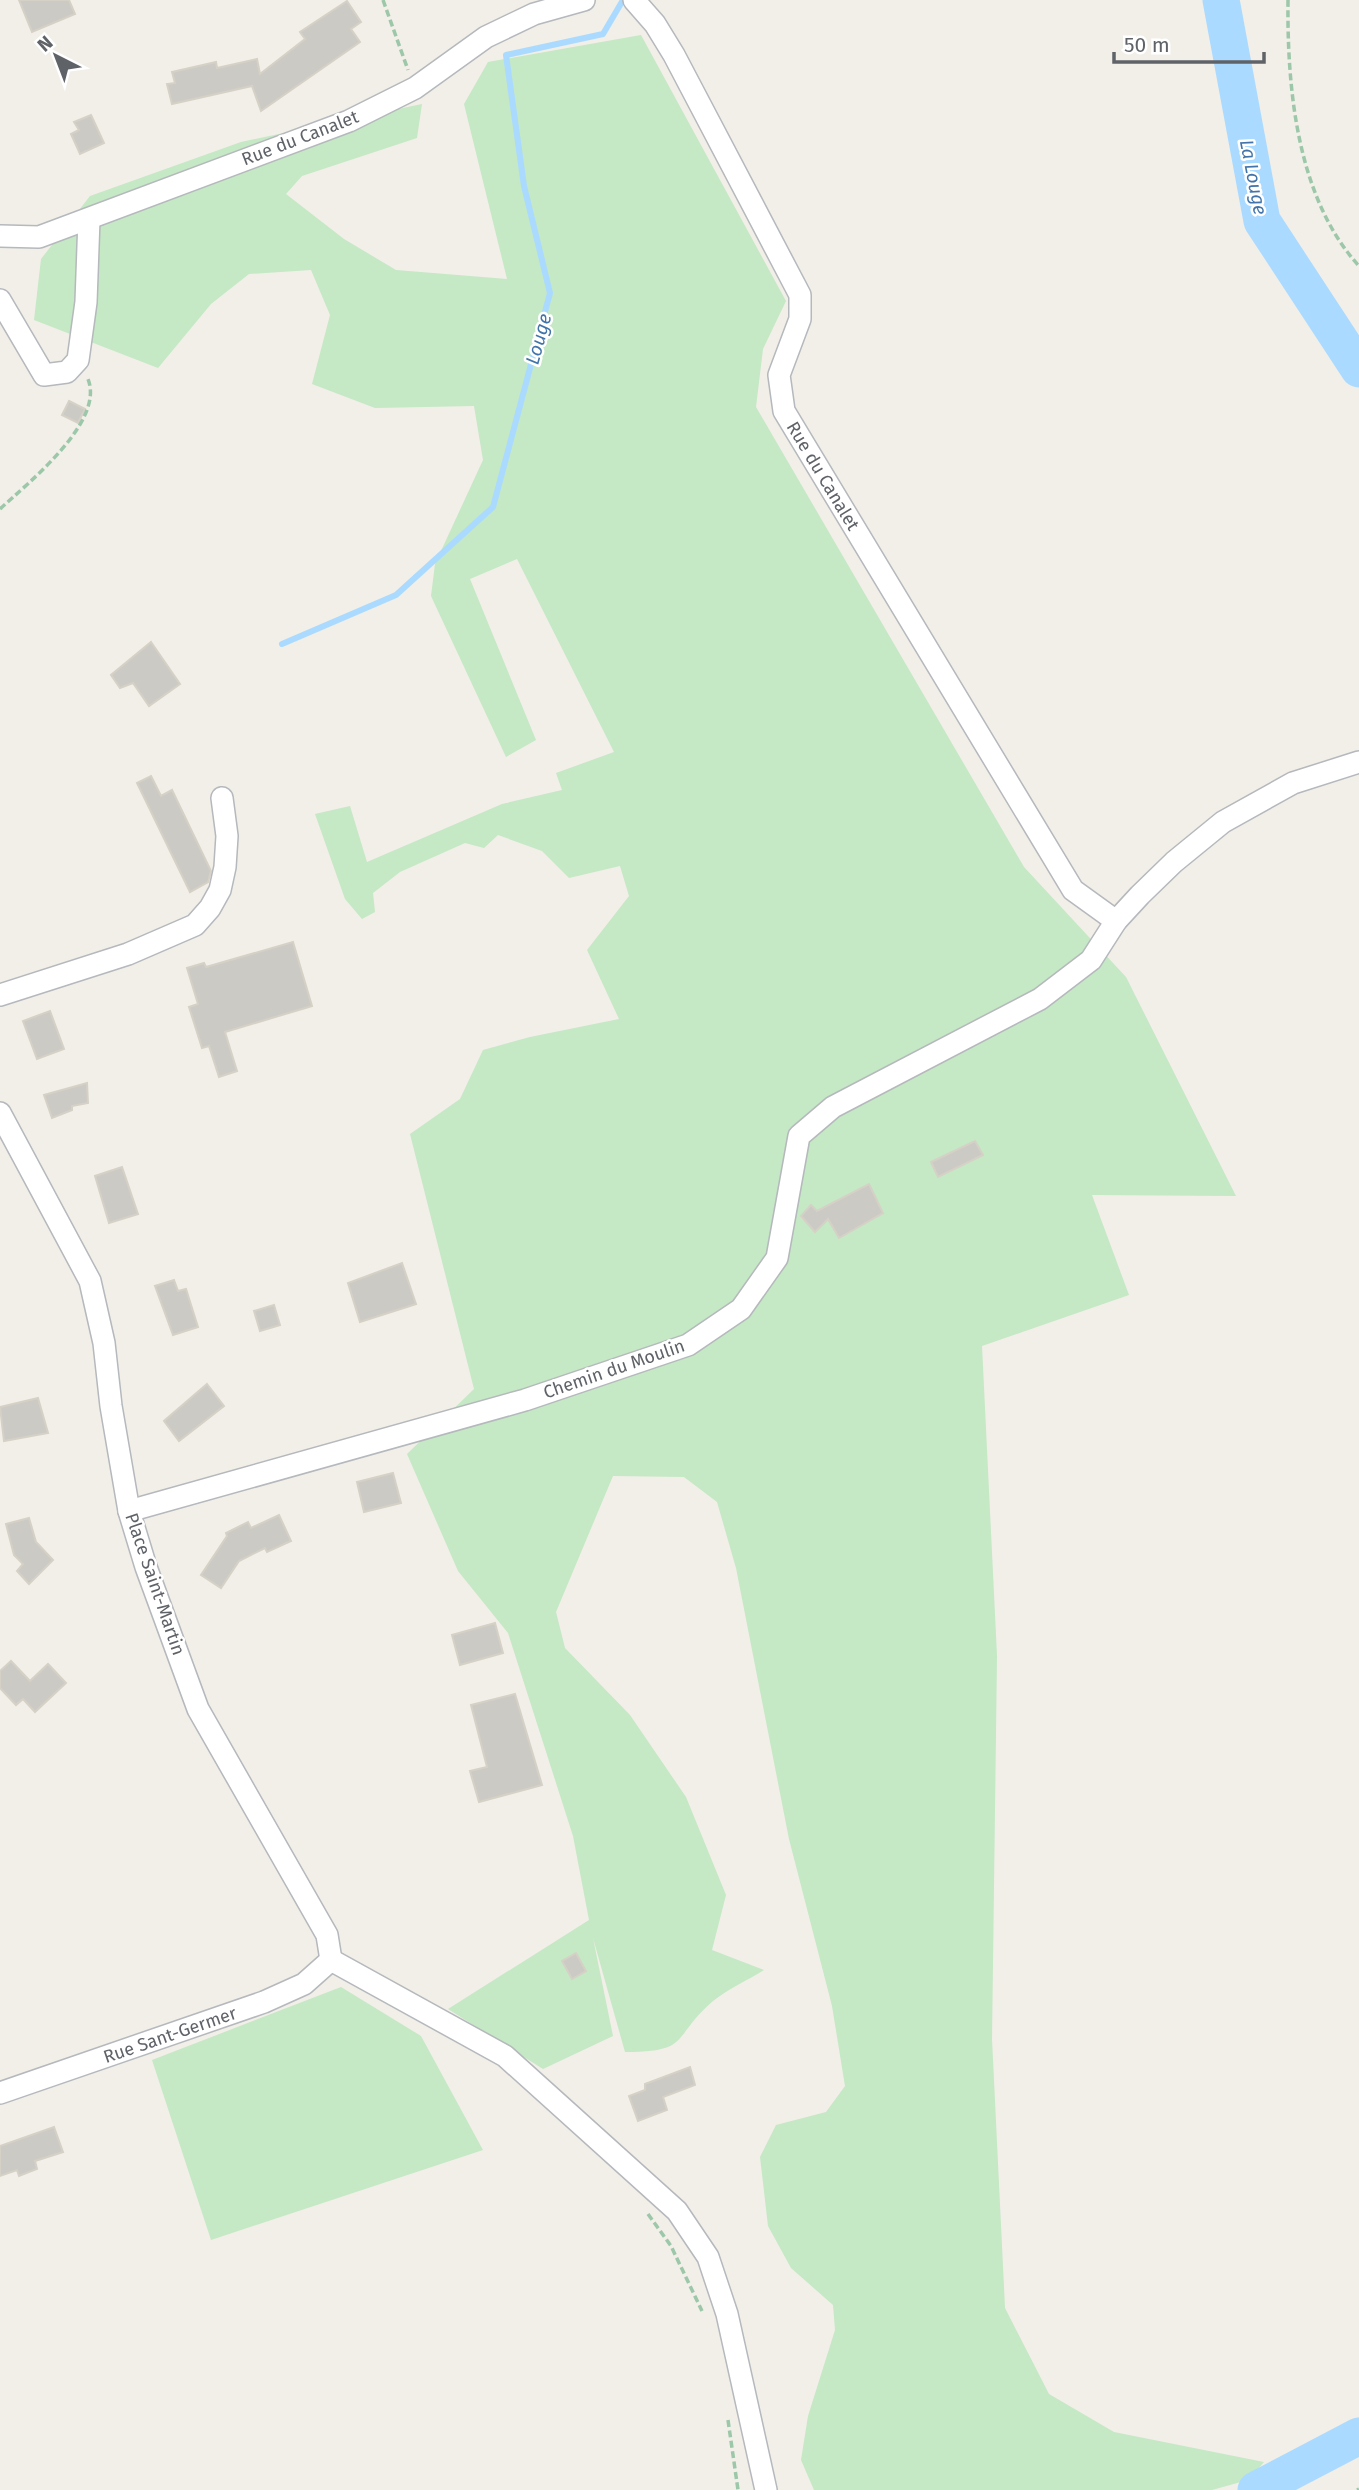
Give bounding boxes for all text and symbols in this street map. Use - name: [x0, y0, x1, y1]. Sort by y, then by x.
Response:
- north arrow: [21, 21, 91, 91]
- scale bar: [1114, 21, 1264, 65]
- text: N: [33, 31, 57, 57]
- text: 50 m: [1124, 32, 1170, 58]
- street label: Rue du Canalet: [238, 105, 362, 170]
- water label: La Louge: [1235, 137, 1272, 217]
- water label: Louge: [521, 311, 556, 367]
- street label: Rue du Canalet: [782, 417, 864, 535]
- street label: Chemin du Moulin: [540, 1335, 688, 1403]
- street label: Place Saint-Martin: [120, 1510, 190, 1658]
- street label: Rue Sant-Germer: [100, 2002, 240, 2068]

